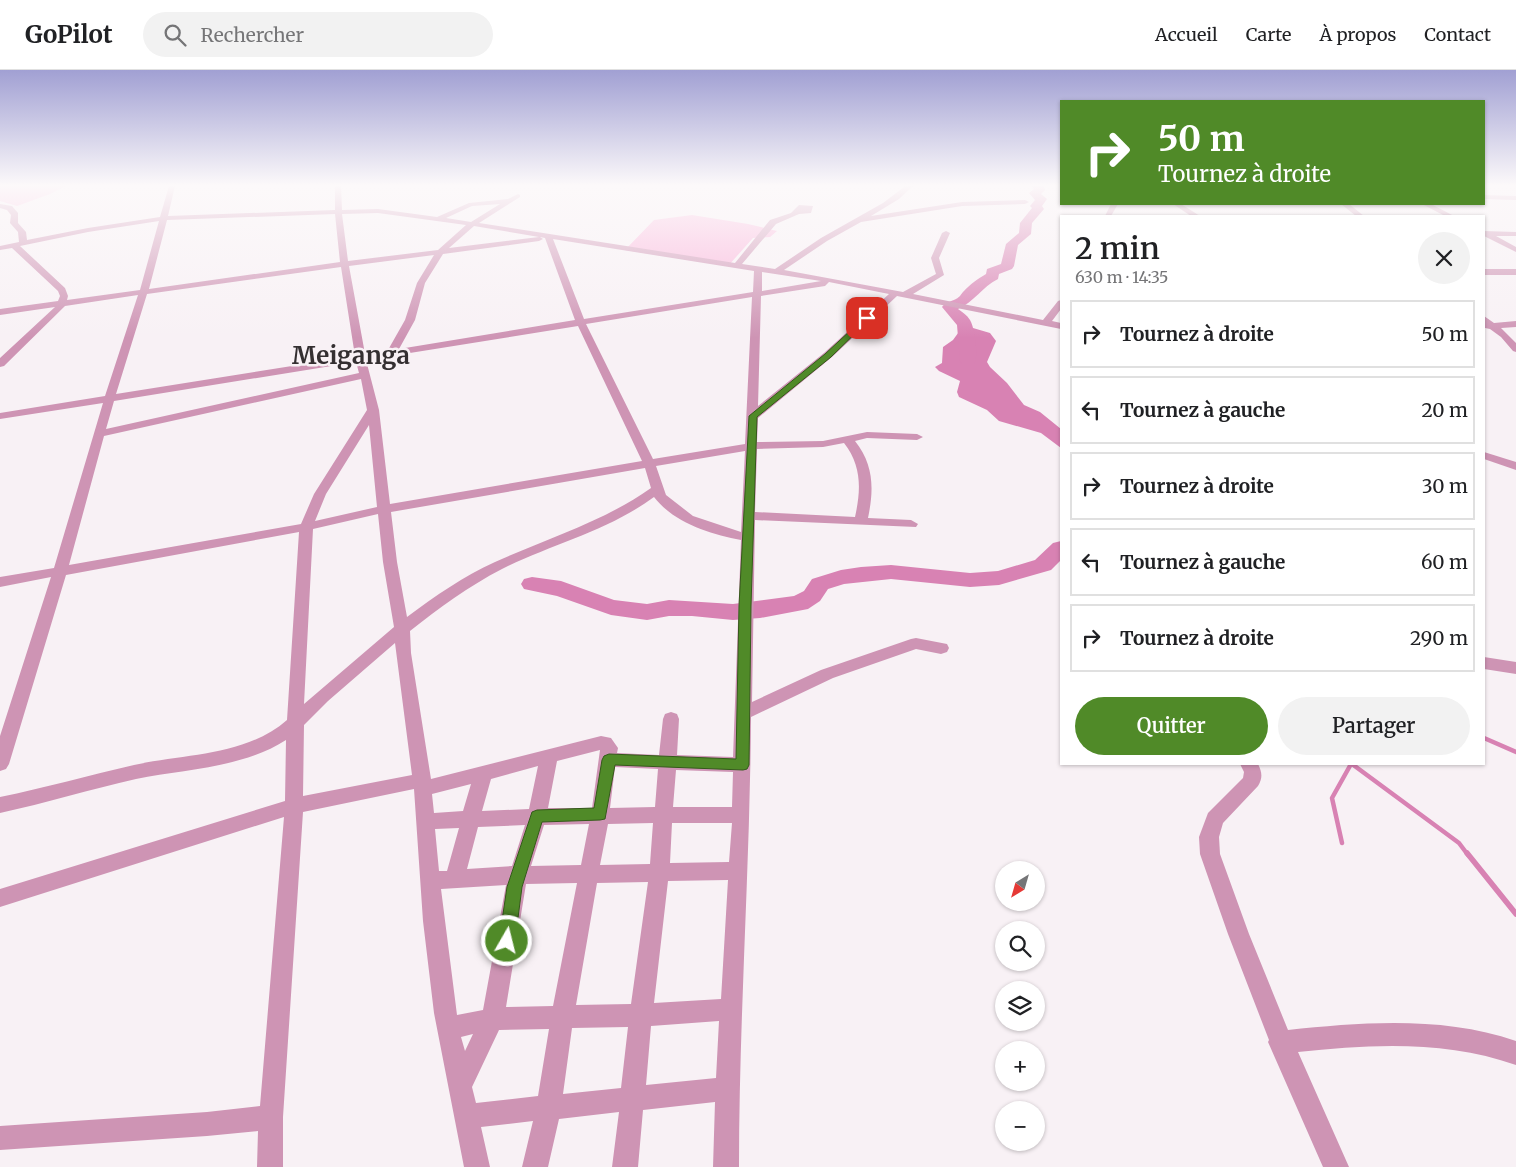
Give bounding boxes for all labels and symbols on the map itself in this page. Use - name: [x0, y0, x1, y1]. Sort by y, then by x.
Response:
- pin: [846, 297, 888, 339]
- district label: Meiganga: [292, 340, 410, 371]
- north arrow: [995, 861, 1045, 911]
- position arrow: [480, 914, 532, 966]

